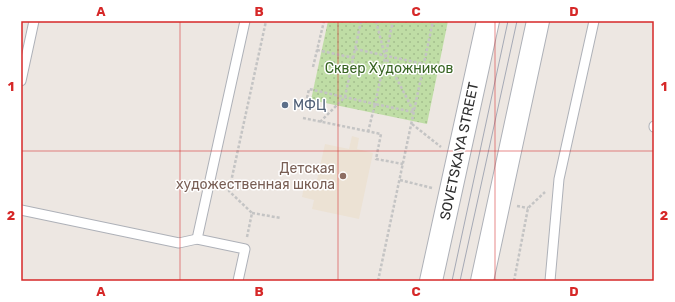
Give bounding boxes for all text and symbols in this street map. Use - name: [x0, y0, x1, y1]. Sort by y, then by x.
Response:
- text: A: [96, 4, 106, 19]
- text: B: [254, 4, 264, 19]
- text: C: [411, 4, 421, 19]
- text: D: [569, 4, 579, 19]
- park label: Сквер Художников: [325, 60, 453, 77]
- text: 1: [8, 79, 14, 94]
- text: 1: [661, 79, 667, 94]
- street label: SOVETSKAYA STREET: [437, 81, 482, 222]
- place label: МФЦ: [293, 97, 326, 114]
- marker: МФЦ: [280, 100, 290, 110]
- place label: Детская художественная школа: [176, 160, 335, 193]
- marker: Детская художественная школа: [338, 171, 348, 181]
- text: 2: [7, 208, 15, 223]
- text: 2: [660, 208, 668, 223]
- text: A: [96, 284, 106, 299]
- text: B: [254, 284, 264, 299]
- text: C: [411, 284, 421, 299]
- text: D: [569, 284, 579, 299]

